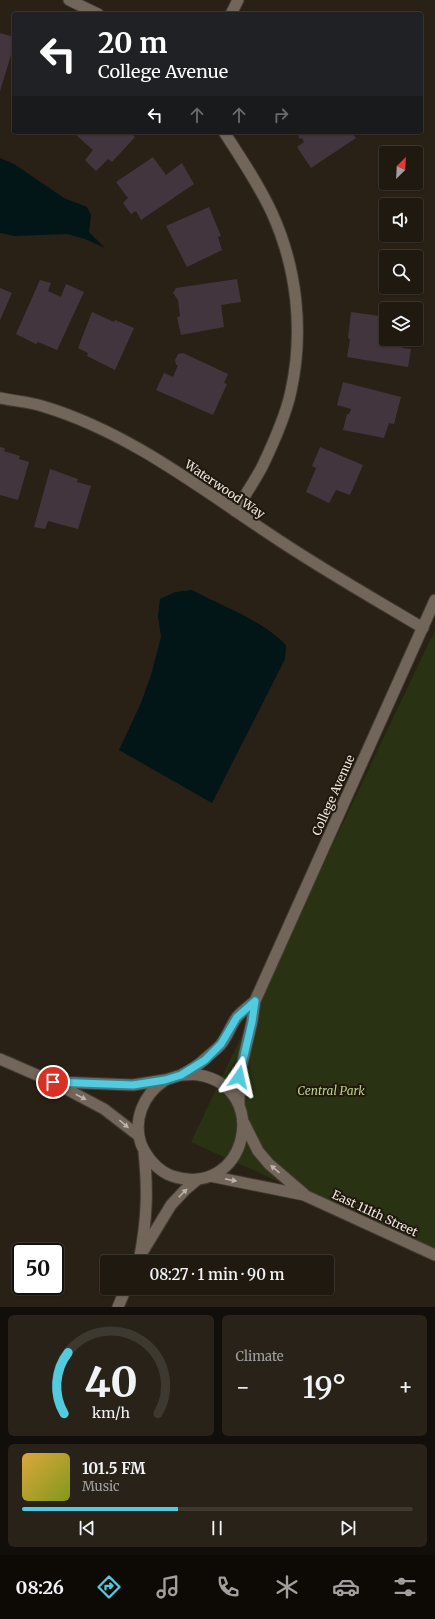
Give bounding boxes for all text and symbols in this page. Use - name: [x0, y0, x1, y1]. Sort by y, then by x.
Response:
- text: 20 m: [98, 25, 167, 61]
- icon: left: [32, 28, 84, 80]
- text: College Avenue: [98, 60, 228, 83]
- icon: left: [144, 104, 166, 126]
- icon: ahead: [186, 104, 208, 126]
- icon: ahead: [228, 104, 250, 126]
- icon: right: [270, 104, 292, 126]
- north arrow: [379, 146, 423, 190]
- map controls: [379, 146, 423, 346]
- button: sound: [379, 198, 423, 242]
- button: search: [379, 250, 423, 294]
- button: layers: [379, 302, 423, 346]
- street label: Waterwood Way: [181, 456, 268, 521]
- street label: College Avenue: [309, 752, 357, 838]
- position arrow: [218, 1056, 260, 1098]
- pin: [36, 1065, 70, 1099]
- icon: arrive: [42, 1071, 64, 1093]
- park label: Central Park: [297, 1083, 365, 1098]
- one-way arrow: [75, 1094, 87, 1100]
- one-way arrow: [118, 1119, 129, 1128]
- one-way arrow: [270, 1165, 280, 1174]
- one-way arrow: [225, 1177, 237, 1183]
- street label: East 111th Street: [330, 1187, 420, 1240]
- one-way arrow: [178, 1188, 188, 1198]
- speed limit sign: 50: [12, 1243, 64, 1295]
- text: 08:27 · 1 min · 90 m: [150, 1265, 285, 1284]
- text: Climate: [236, 1348, 284, 1365]
- text: 40: [84, 1355, 137, 1407]
- text: 19°: [302, 1368, 346, 1406]
- text: −: [236, 1373, 250, 1401]
- text: +: [398, 1373, 413, 1401]
- text: km/h: [92, 1403, 130, 1421]
- text: 101.5 FM: [82, 1459, 146, 1478]
- text: Music: [82, 1478, 120, 1495]
- icon: previous: [76, 1517, 98, 1539]
- icon: pause: [206, 1517, 228, 1539]
- icon: next: [337, 1517, 359, 1539]
- icon: directions: [95, 1573, 123, 1601]
- icon: music: [154, 1573, 182, 1601]
- icon: phone: [214, 1573, 242, 1601]
- icon: climate: [273, 1573, 301, 1601]
- icon: car: [332, 1573, 360, 1601]
- icon: filters: [391, 1573, 419, 1601]
- text: 08:26: [16, 1576, 64, 1599]

